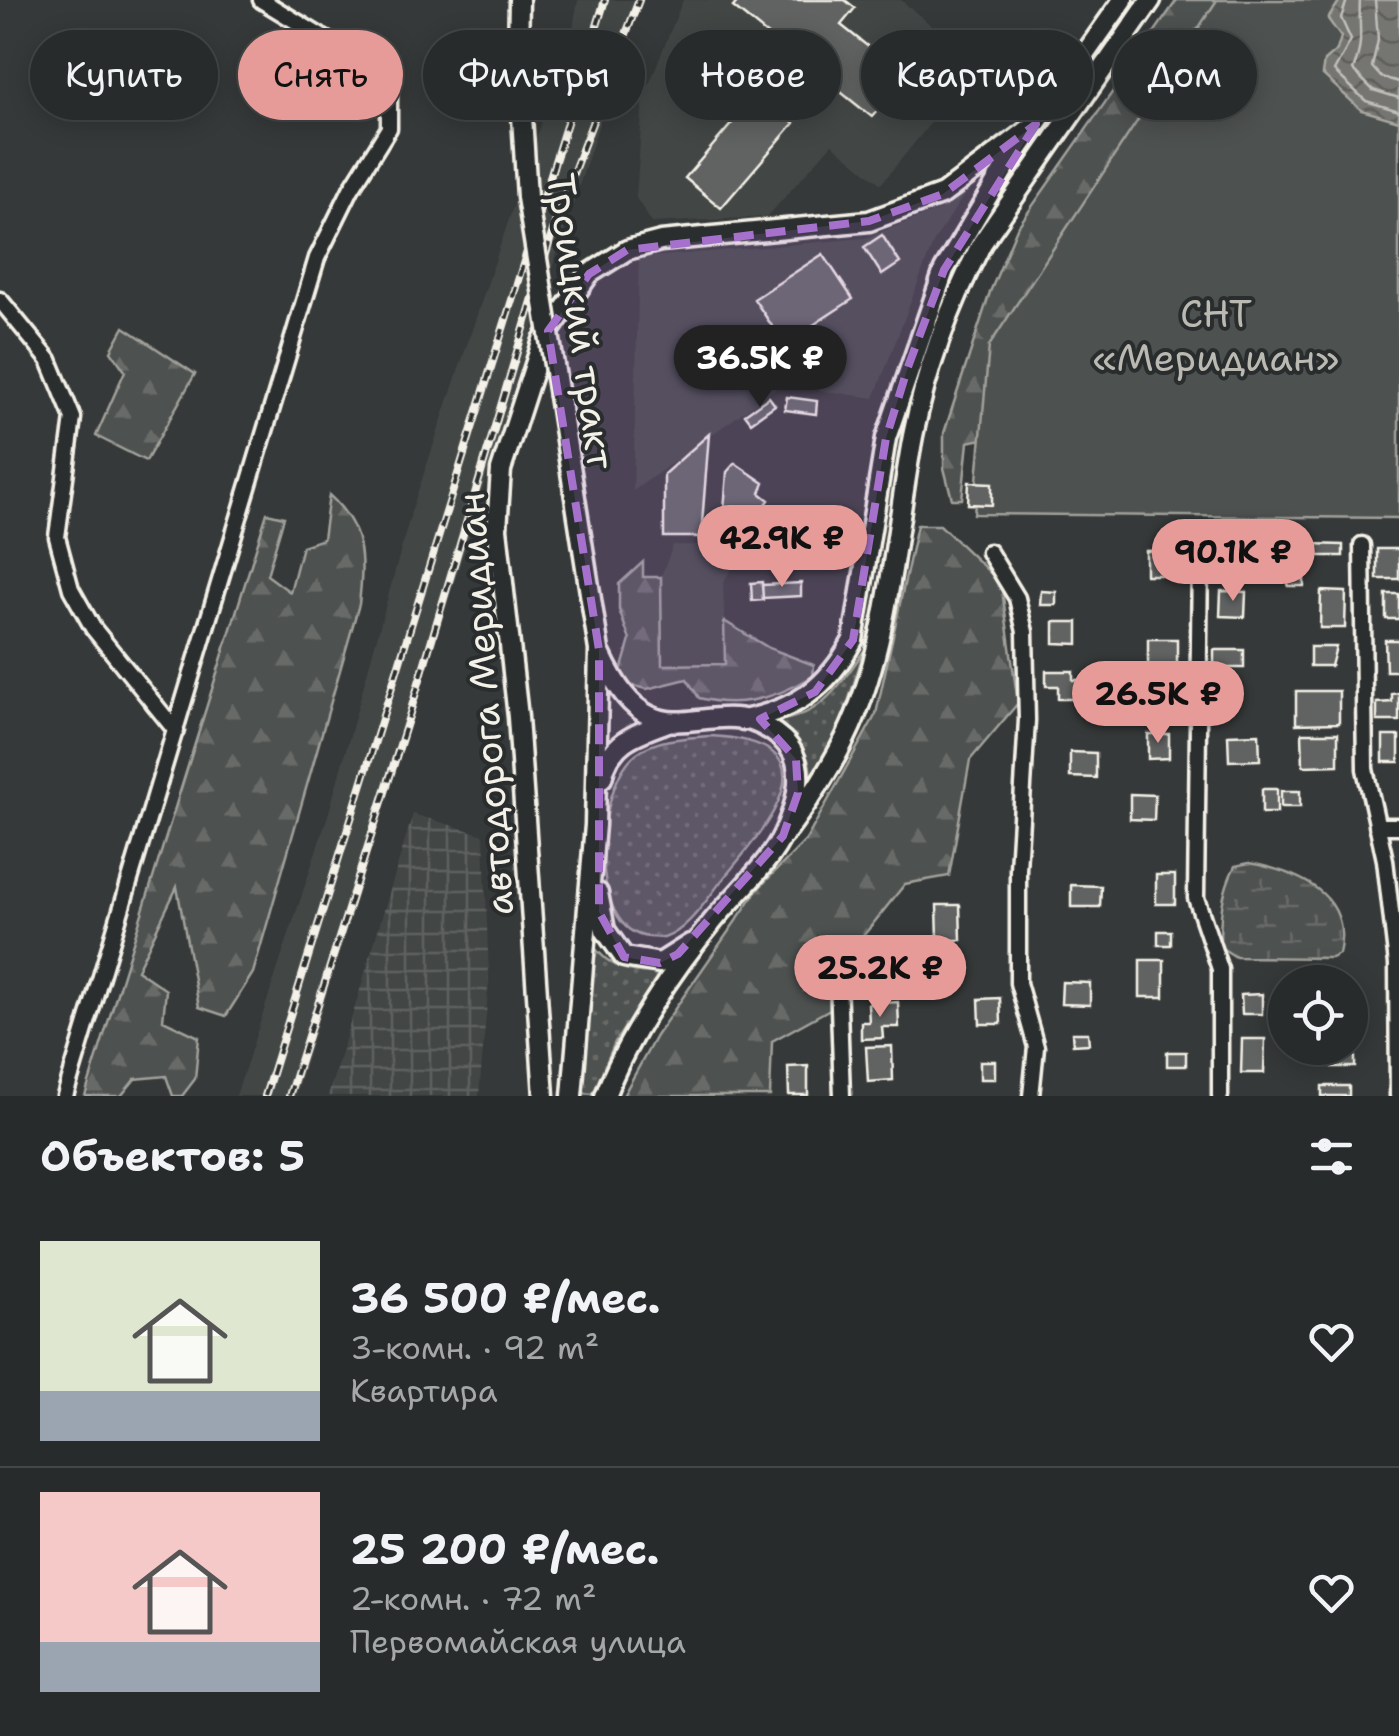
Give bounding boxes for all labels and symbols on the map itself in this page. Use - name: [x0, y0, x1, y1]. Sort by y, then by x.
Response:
- street label: Троицкий тракт: [535, 170, 627, 473]
- park label: СНТ «Меридиан»: [1093, 288, 1339, 383]
- pin: 36.5K ₽: [668, 325, 852, 410]
- street label: автодорога Меридиан: [445, 491, 525, 917]
- pin: 42.9K ₽: [690, 505, 874, 590]
- pin: 90.1K ₽: [1141, 519, 1325, 604]
- pin: 26.5K ₽: [1066, 661, 1250, 746]
- pin: 25.2K ₽: [788, 935, 972, 1020]

